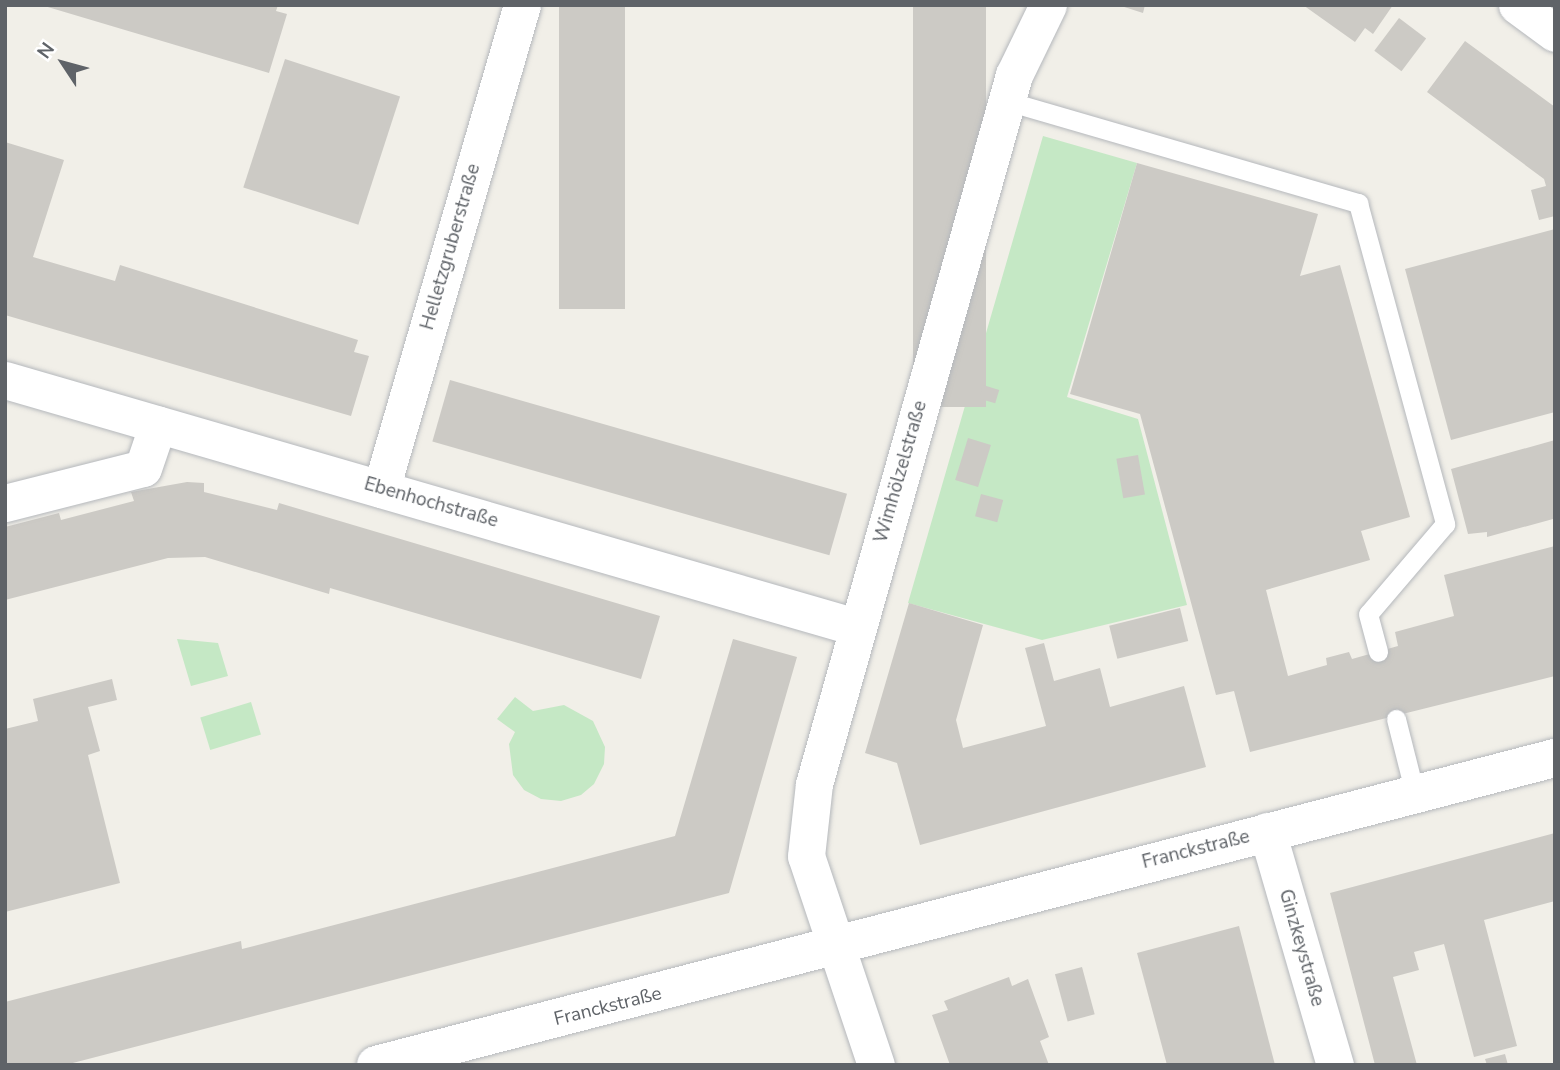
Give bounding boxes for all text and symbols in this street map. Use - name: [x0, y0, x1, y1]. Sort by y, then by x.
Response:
- north arrow: [28, 28, 98, 98]
- text: N: [31, 37, 61, 64]
- street label: Helletzgruberstraße: [416, 161, 486, 333]
- street label: Wimhölzelstraße: [870, 398, 932, 546]
- street label: Ebenhochstraße: [361, 473, 501, 533]
- street label: Franckstraße: [1140, 826, 1252, 874]
- street label: Ginzkeystraße: [1273, 887, 1329, 1009]
- street label: Franckstraße: [552, 983, 664, 1031]

